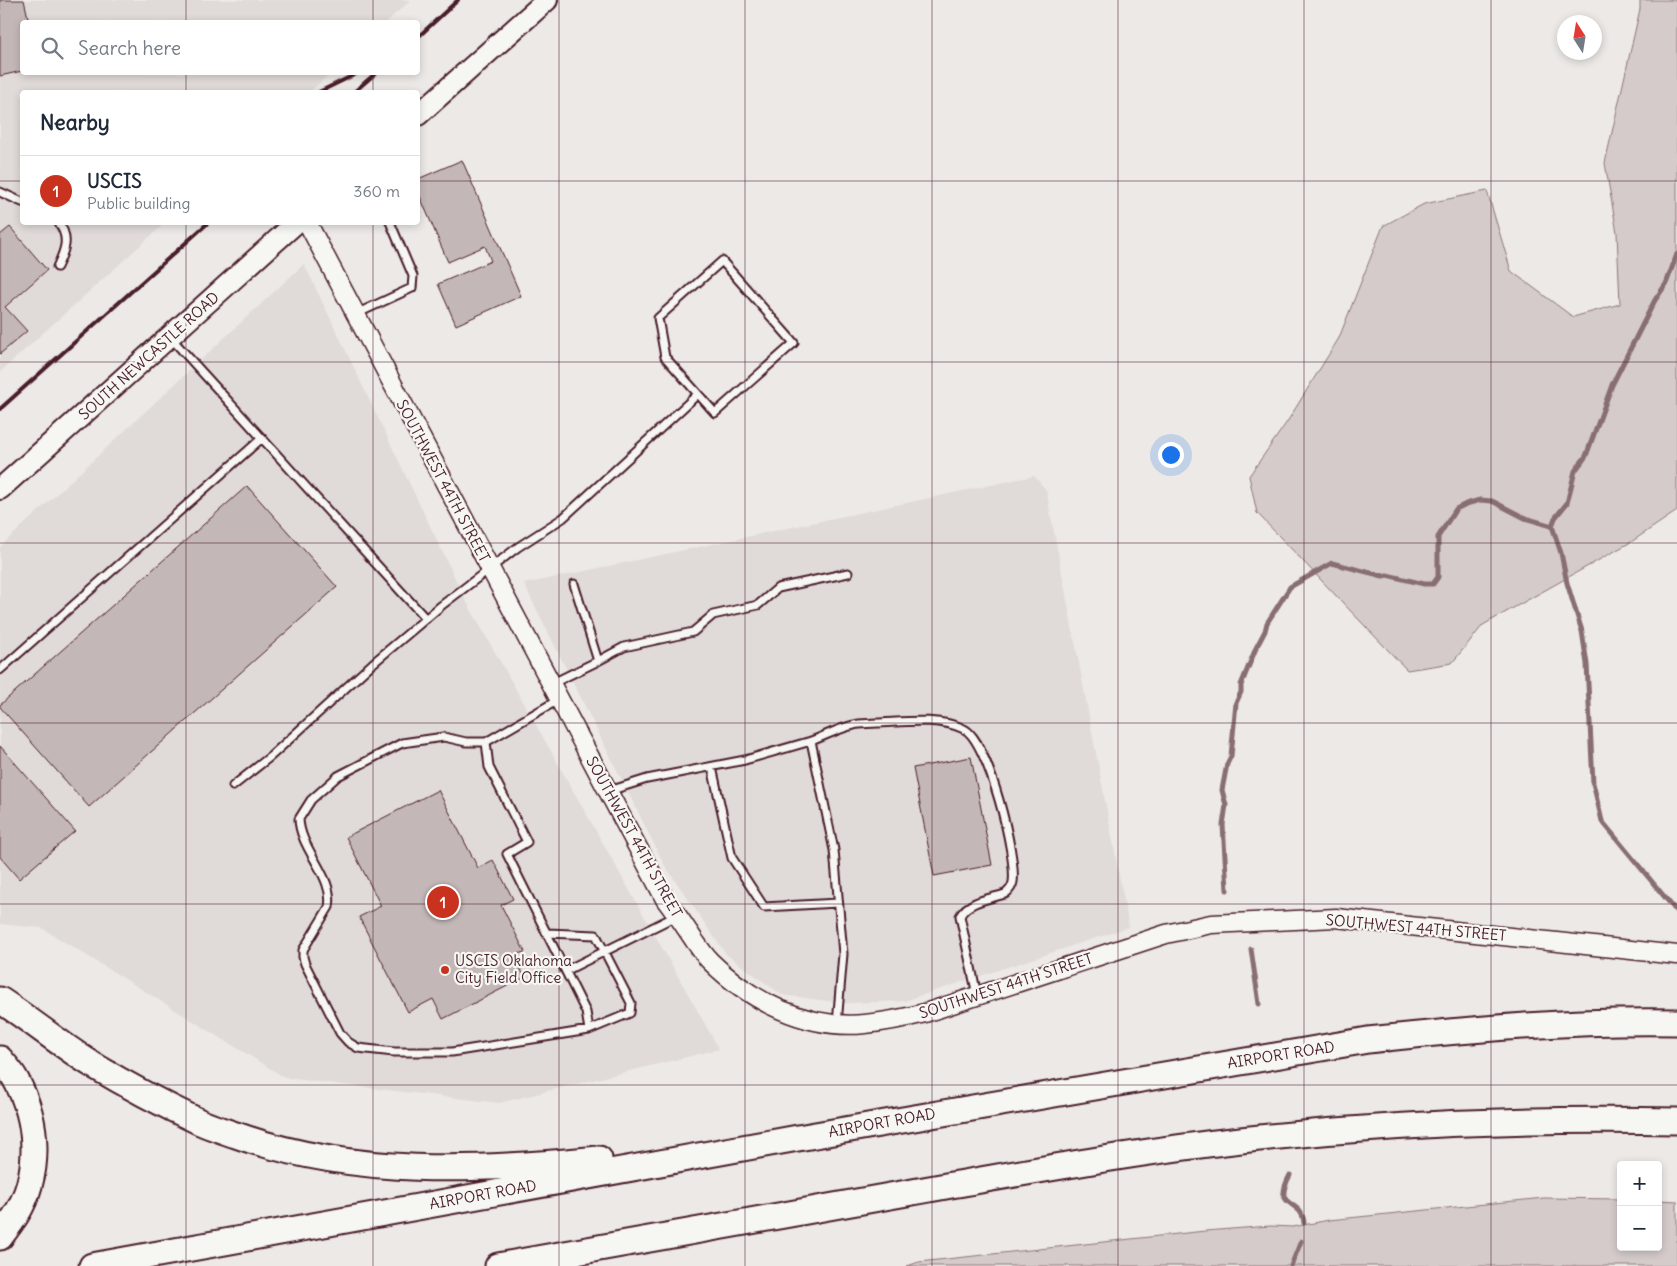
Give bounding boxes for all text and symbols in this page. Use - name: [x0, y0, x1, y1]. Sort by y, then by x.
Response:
- north arrow: [1557, 15, 1602, 60]
- search box: [20, 20, 420, 75]
- icon: search: [38, 34, 66, 62]
- text: Search here: [78, 36, 181, 60]
- text: Nearby: [40, 109, 110, 136]
- text: USCIS: [87, 169, 142, 193]
- text: 1: [53, 181, 59, 201]
- text: 360 m: [353, 181, 400, 201]
- text: Public building: [87, 193, 190, 213]
- street label: SOUTH NEWCASTLE ROAD: [74, 287, 223, 424]
- street label: SOUTHWEST 44TH STREET: [392, 396, 494, 565]
- your location: [1158, 442, 1184, 468]
- street label: SOUTHWEST 44TH STREET: [582, 753, 687, 921]
- pin: 1: [427, 883, 459, 921]
- street label: SOUTHWEST 44TH STREET: [1325, 910, 1507, 945]
- street label: SOUTHWEST 44TH STREET: [917, 948, 1095, 1023]
- place label: USCIS Oklahoma City Field Office: [455, 951, 572, 987]
- marker: USCIS Oklahoma City Field Office: [439, 964, 451, 976]
- street label: AIRPORT ROAD: [1226, 1037, 1336, 1072]
- street label: AIRPORT ROAD: [827, 1104, 937, 1141]
- map controls: [1617, 1161, 1662, 1251]
- button: +: [1617, 1161, 1662, 1206]
- street label: AIRPORT ROAD: [428, 1176, 538, 1213]
- button: −: [1617, 1206, 1662, 1251]

